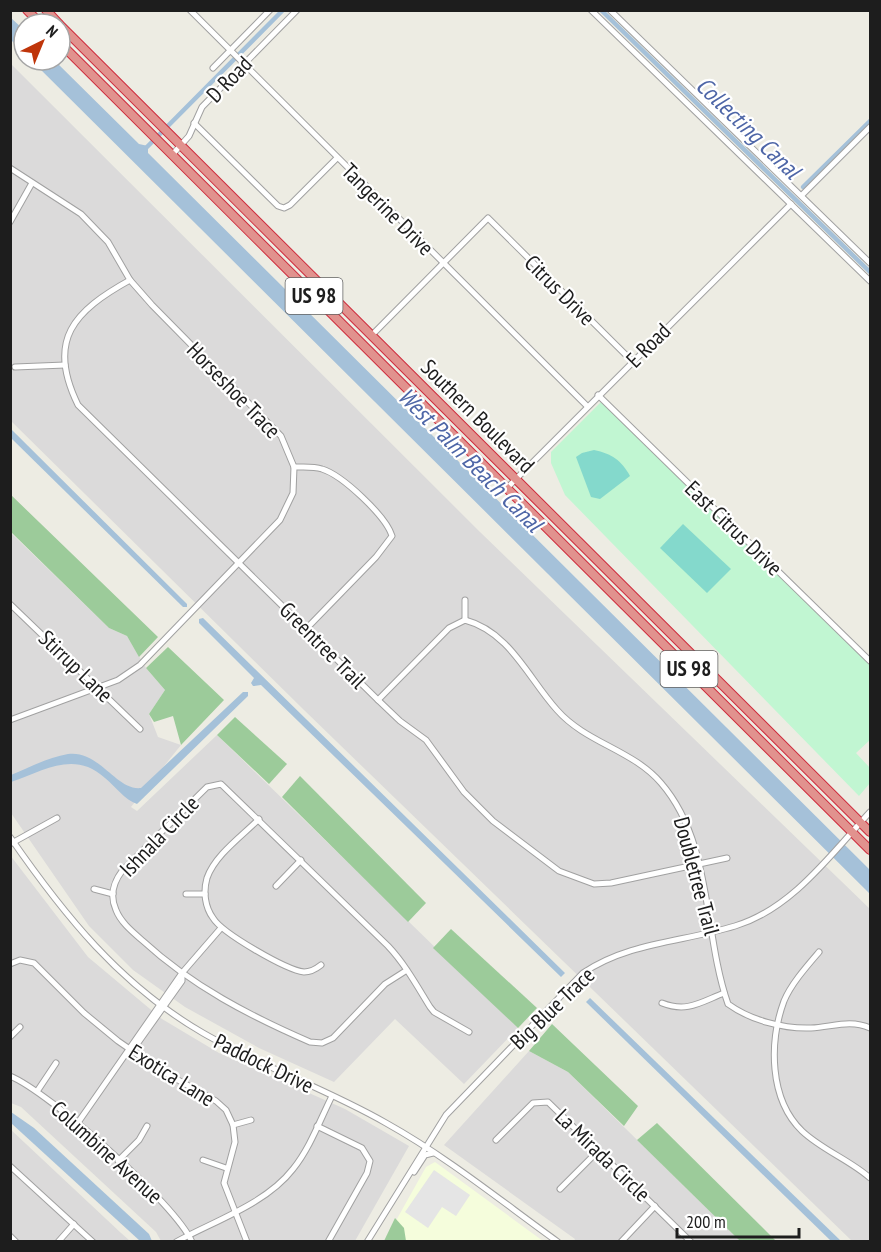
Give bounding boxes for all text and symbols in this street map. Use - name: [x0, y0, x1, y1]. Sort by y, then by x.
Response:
- north arrow: [12, 12, 72, 72]
- text: N: [42, 21, 62, 41]
- street label: D Road: [200, 50, 258, 108]
- water label: Collecting Canal: [689, 70, 809, 187]
- street label: Tangerine Drive: [336, 157, 440, 261]
- street label: Citrus Drive: [519, 249, 601, 331]
- road number: US 98: [286, 278, 342, 314]
- street label: E Road: [620, 317, 676, 373]
- street label: Horseshoe Trace: [181, 336, 287, 444]
- street label: Southern Boulevard: [415, 353, 541, 479]
- water label: West Palm Beach Canal: [391, 381, 551, 540]
- street label: East Citrus Drive: [679, 475, 789, 581]
- street label: Greentree Trail: [274, 596, 373, 695]
- street label: Stirrup Lane: [33, 624, 119, 708]
- road number: US 98: [660, 651, 718, 687]
- street label: Ishnala Circle: [113, 790, 205, 882]
- street label: Doubletree Trail: [668, 814, 726, 939]
- street label: Big Blue Trace: [504, 961, 600, 1055]
- street label: Paddock Drive: [210, 1027, 318, 1099]
- street label: Exotica Lane: [124, 1038, 220, 1112]
- street label: Columbine Avenue: [45, 1095, 169, 1209]
- street label: La Mirada Circle: [549, 1103, 657, 1207]
- scale bar: [677, 1201, 798, 1239]
- text: 200 m: [686, 1210, 726, 1233]

